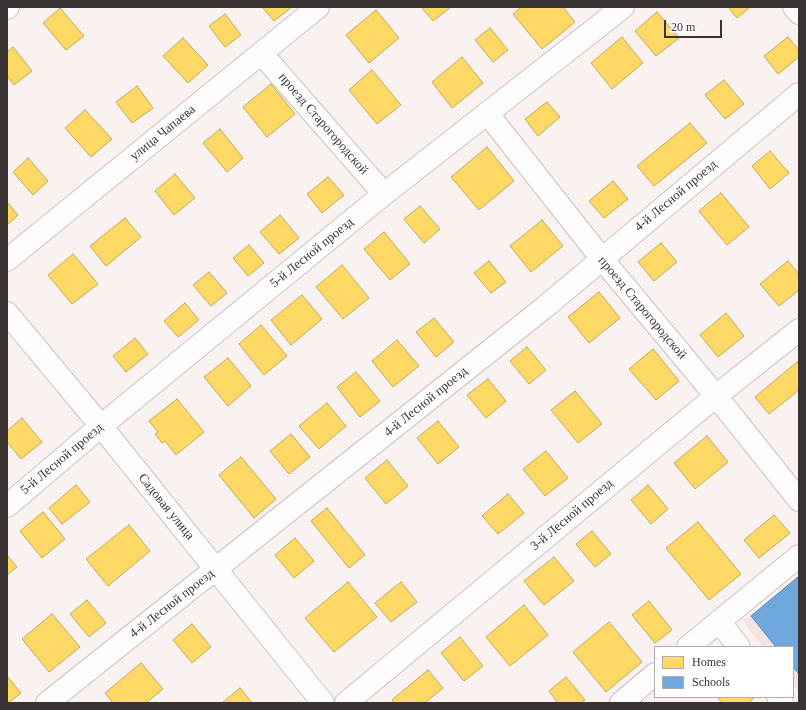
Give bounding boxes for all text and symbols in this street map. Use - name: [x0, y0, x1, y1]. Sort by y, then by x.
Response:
- scale bar: [666, 12, 724, 38]
- text: 20 m: [671, 20, 695, 34]
- street label: проезд Старогородской: [275, 70, 371, 178]
- street label: улица Чапаева: [127, 102, 199, 164]
- street label: 4-й Лесной проезд: [632, 157, 720, 235]
- street label: 5-й Лесной проезд: [267, 215, 357, 291]
- street label: проезд Старогородской: [594, 253, 690, 363]
- street label: 4-й Лесной проезд: [381, 364, 471, 440]
- street label: 5-й Лесной проезд: [18, 420, 106, 498]
- street label: Садовая улица: [135, 471, 197, 543]
- street label: 3-й Лесной проезд: [528, 476, 616, 554]
- street label: 4-й Лесной проезд: [127, 566, 217, 642]
- legend: [654, 646, 794, 698]
- text: Homes: [692, 655, 726, 669]
- text: Schools: [692, 675, 730, 689]

